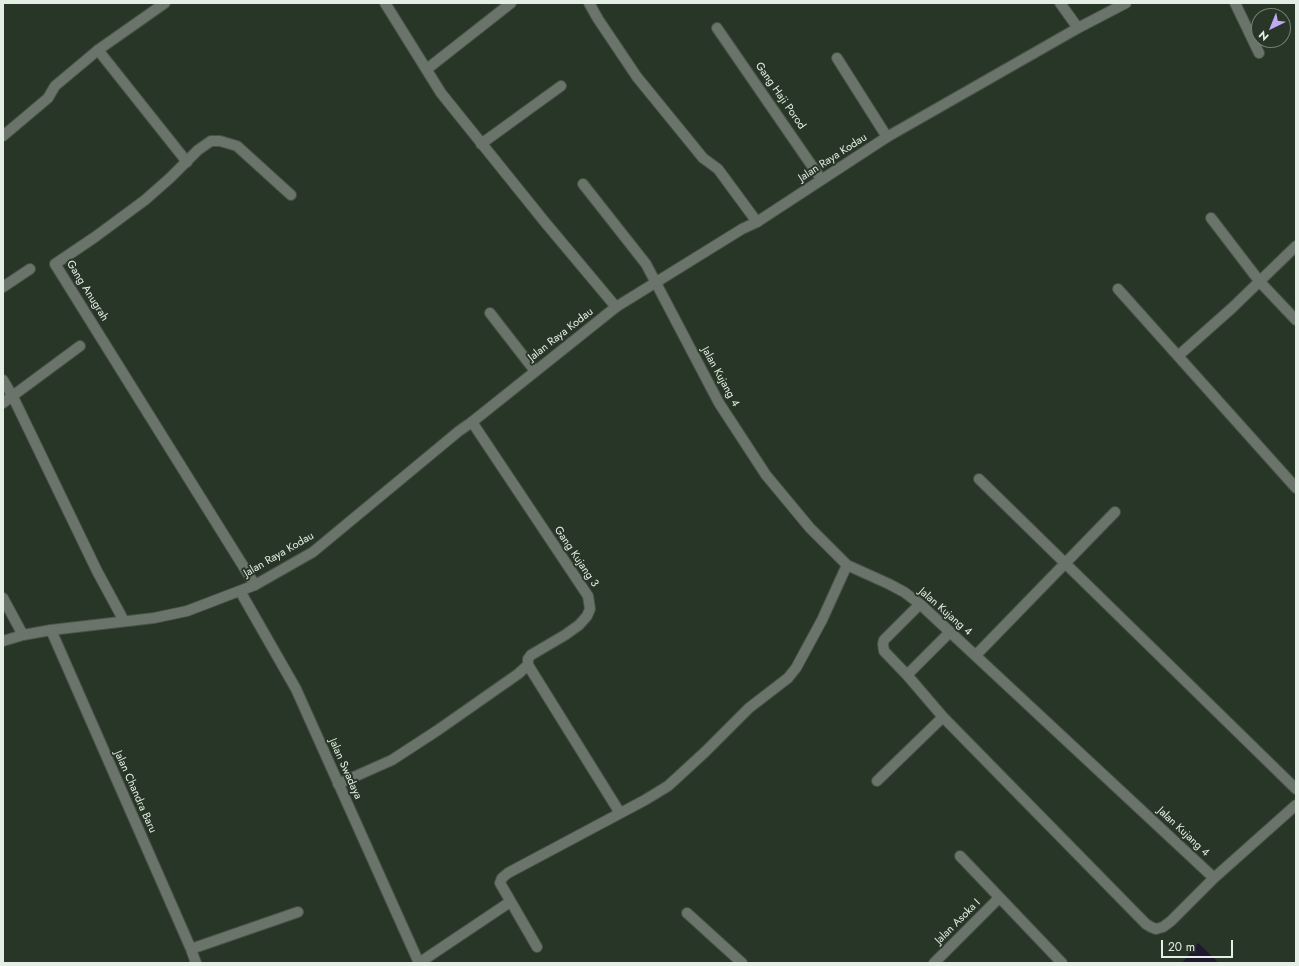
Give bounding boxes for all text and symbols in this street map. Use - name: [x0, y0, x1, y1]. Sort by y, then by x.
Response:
- north arrow: [1251, 8, 1291, 48]
- text: N: [1255, 27, 1272, 45]
- street label: Gang Haji Porod: [752, 60, 808, 132]
- street label: Jalan Raya Kodau: [796, 131, 870, 185]
- street label: Gang Anugrah: [63, 258, 111, 324]
- street label: Jalan Raya Kodau: [526, 306, 596, 364]
- street label: Jalan Kujang 4: [698, 345, 742, 409]
- street label: Gang Kujang 3: [551, 524, 601, 590]
- street label: Jalan Raya Kodau: [242, 530, 316, 580]
- street label: Jalan Kujang 4: [916, 585, 974, 639]
- street label: Jalan Swadaya: [326, 737, 364, 801]
- street label: Jalan Chandra Baru: [111, 749, 159, 835]
- street label: Jalan Kujang 4: [1154, 805, 1212, 859]
- street label: Jalan Asoka I: [933, 897, 983, 947]
- scale bar: [1163, 932, 1235, 958]
- text: 20 m: [1168, 938, 1195, 956]

